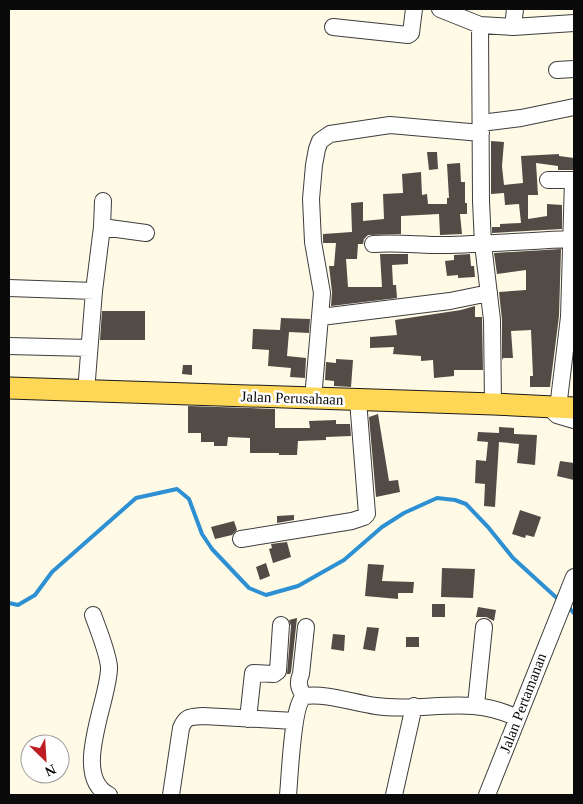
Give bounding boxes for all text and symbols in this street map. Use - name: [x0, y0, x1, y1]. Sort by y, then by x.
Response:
- street label: Jalan Perusahaan: [240, 388, 344, 408]
- street label: Jalan Pertamanan: [497, 650, 550, 755]
- north arrow: [20, 734, 70, 784]
- text: N: [43, 761, 58, 779]

